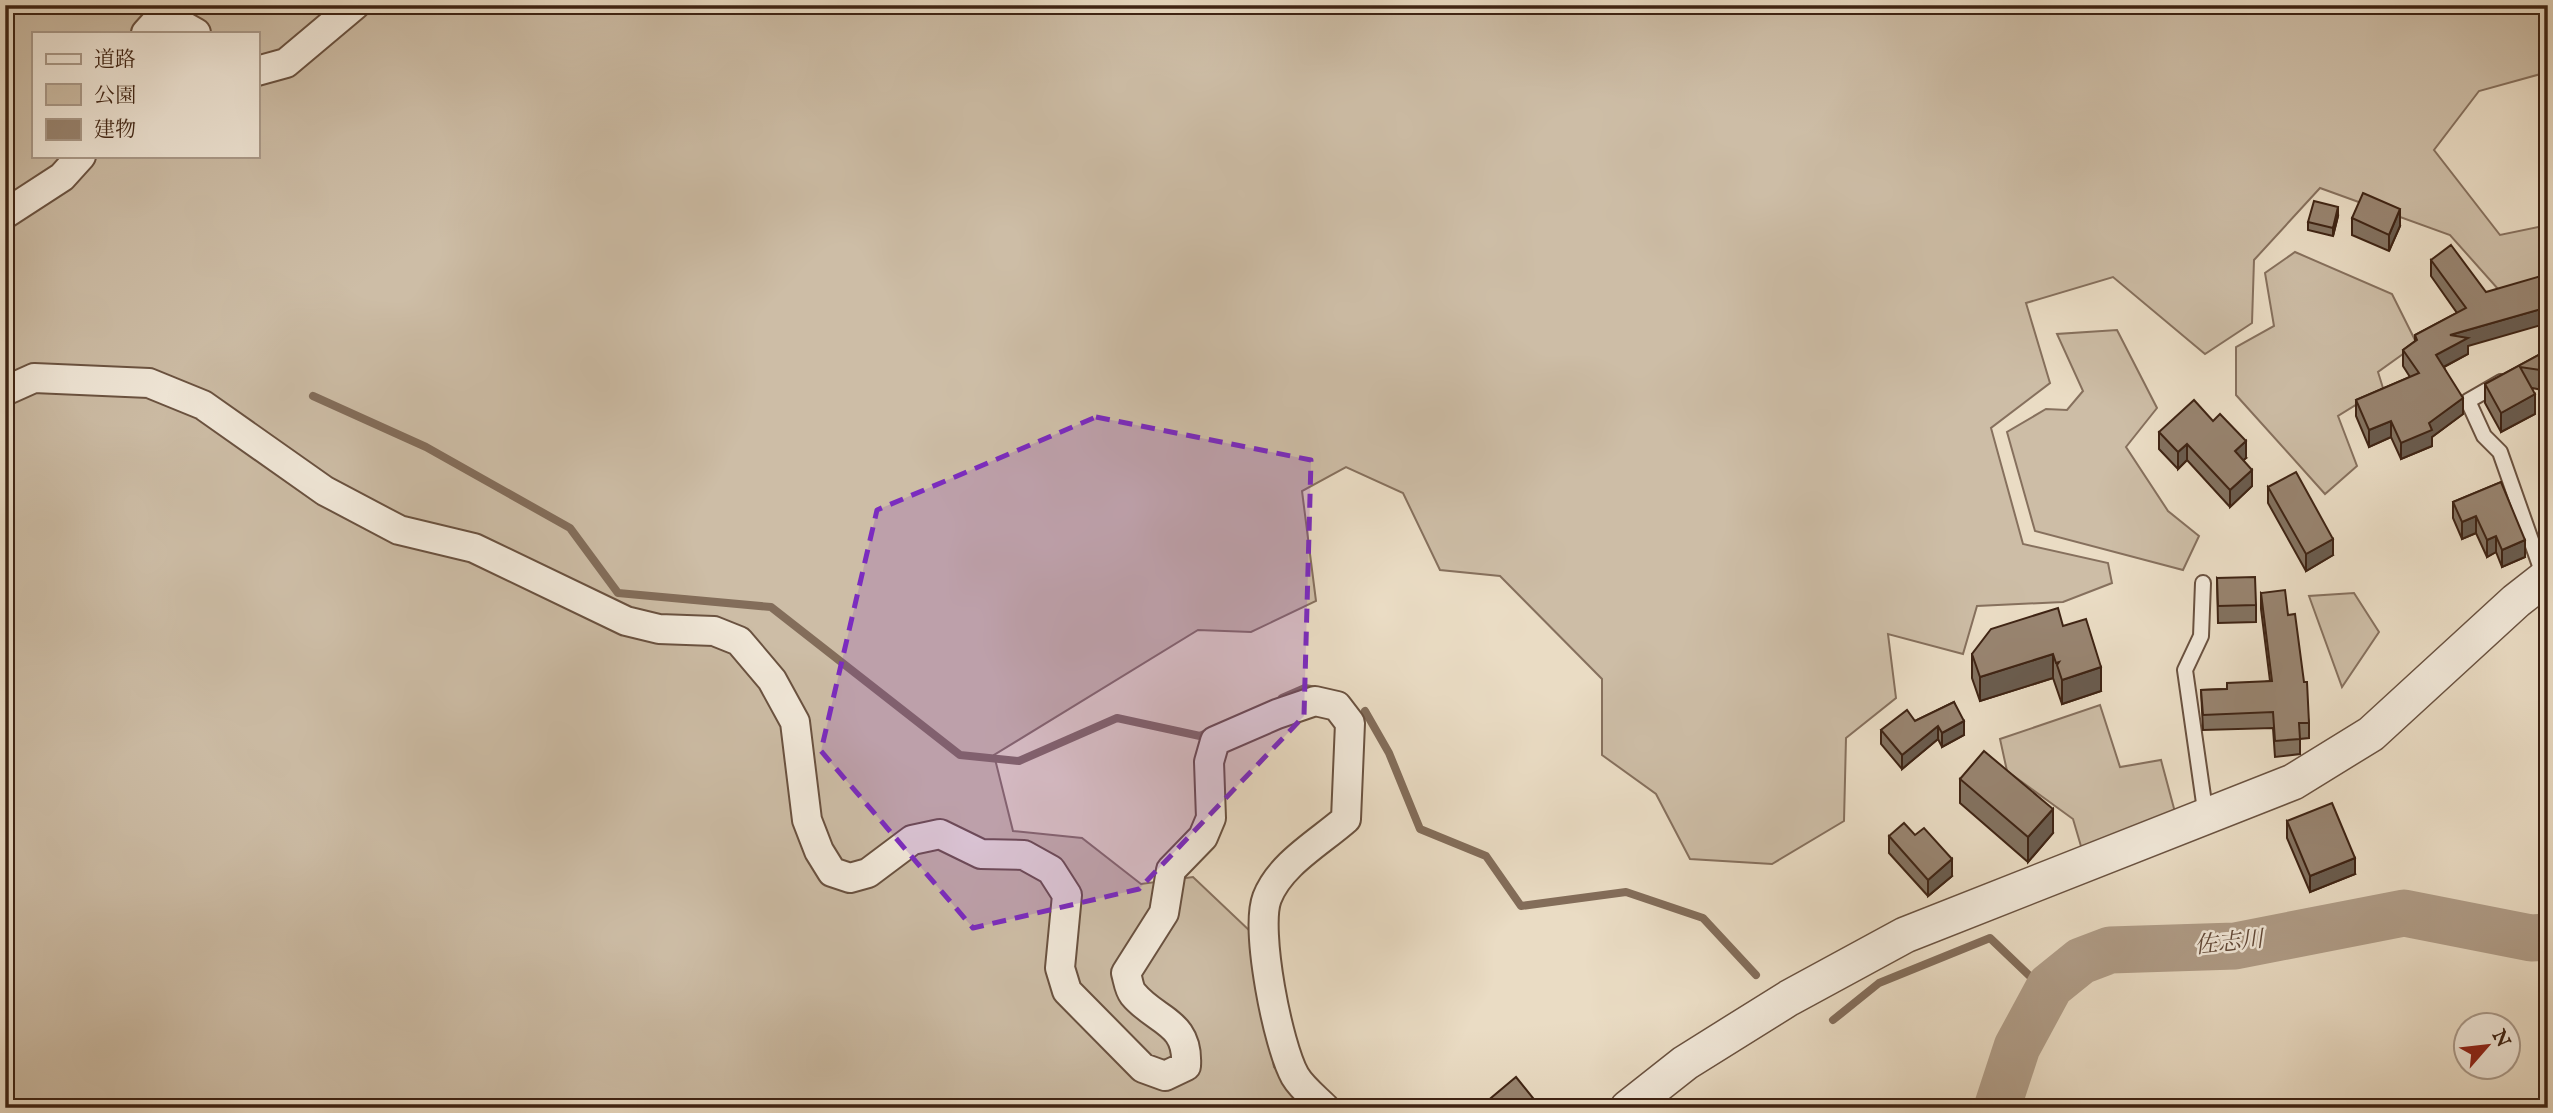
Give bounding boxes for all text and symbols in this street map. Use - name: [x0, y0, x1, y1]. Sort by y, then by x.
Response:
- legend: [32, 32, 259, 158]
- text: 道路: [94, 47, 136, 74]
- text: 公園: [94, 83, 136, 110]
- text: 建物: [94, 117, 136, 144]
- water label: 佐志川: [2193, 925, 2268, 961]
- north arrow: [2452, 1012, 2522, 1082]
- text: N: [2485, 1025, 2515, 1052]

